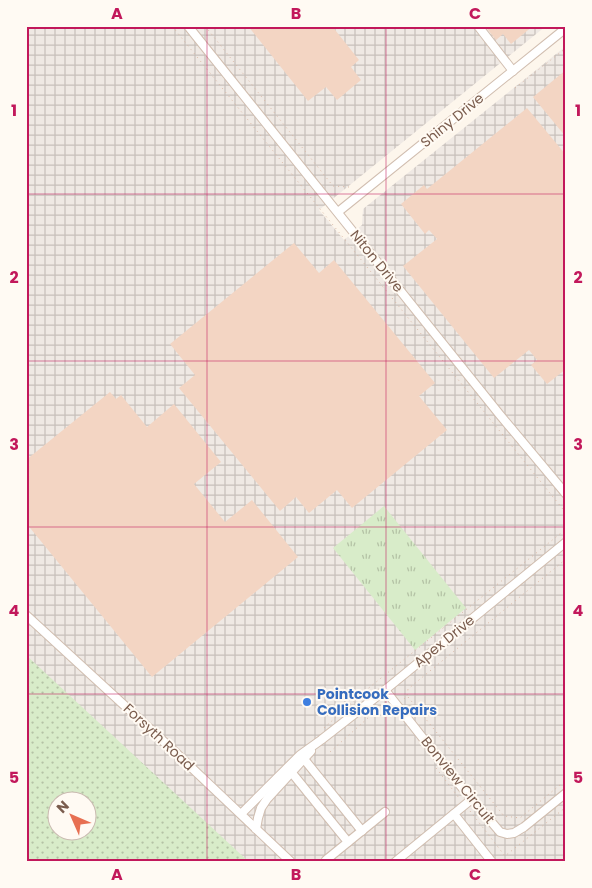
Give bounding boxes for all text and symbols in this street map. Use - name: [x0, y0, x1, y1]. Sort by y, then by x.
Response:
- text: A: [111, 2, 123, 25]
- text: B: [291, 2, 301, 25]
- text: C: [469, 2, 481, 25]
- street label: Shiny Drive: [416, 88, 488, 152]
- text: 1: [11, 99, 17, 122]
- text: 1: [575, 99, 581, 122]
- street label: Niton Drive: [346, 226, 409, 297]
- text: 2: [9, 266, 19, 289]
- text: 2: [573, 266, 583, 289]
- text: 3: [9, 433, 19, 456]
- text: 3: [573, 433, 583, 456]
- text: 4: [9, 599, 20, 622]
- text: 4: [573, 599, 584, 622]
- street label: Apex Drive: [409, 610, 479, 672]
- place label: Pointcook Collision Repairs: [317, 684, 437, 720]
- marker: Pointcook Collision Repairs: [301, 696, 313, 708]
- street label: Forsyth Road: [119, 699, 199, 775]
- street label: Bonview Circuit: [417, 732, 499, 828]
- text: 5: [9, 766, 19, 789]
- text: 5: [573, 766, 583, 789]
- north arrow: [48, 790, 98, 840]
- text: N: [52, 796, 74, 818]
- text: A: [111, 863, 123, 886]
- text: B: [291, 863, 301, 886]
- text: C: [469, 863, 481, 886]

